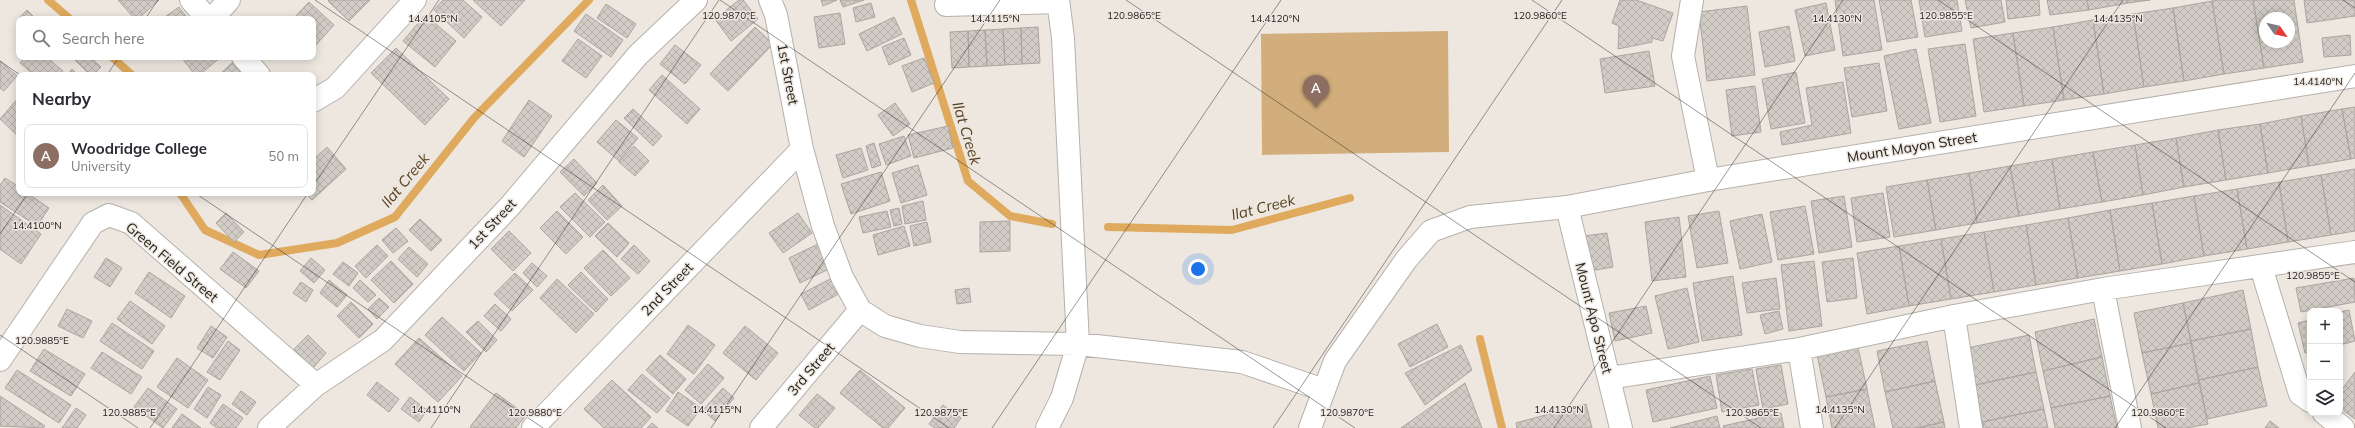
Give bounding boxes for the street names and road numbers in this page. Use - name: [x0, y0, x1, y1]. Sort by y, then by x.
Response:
- street label: 1st Street: [773, 42, 803, 107]
- street label: Mount Mayon Street: [1846, 128, 1978, 166]
- street label: 1st Street: [464, 195, 520, 253]
- street label: Green Field Street: [122, 218, 222, 306]
- street label: 2nd Street: [637, 258, 697, 319]
- street label: Mount Apo Street: [1571, 261, 1617, 376]
- street label: 3rd Street: [783, 339, 839, 399]

